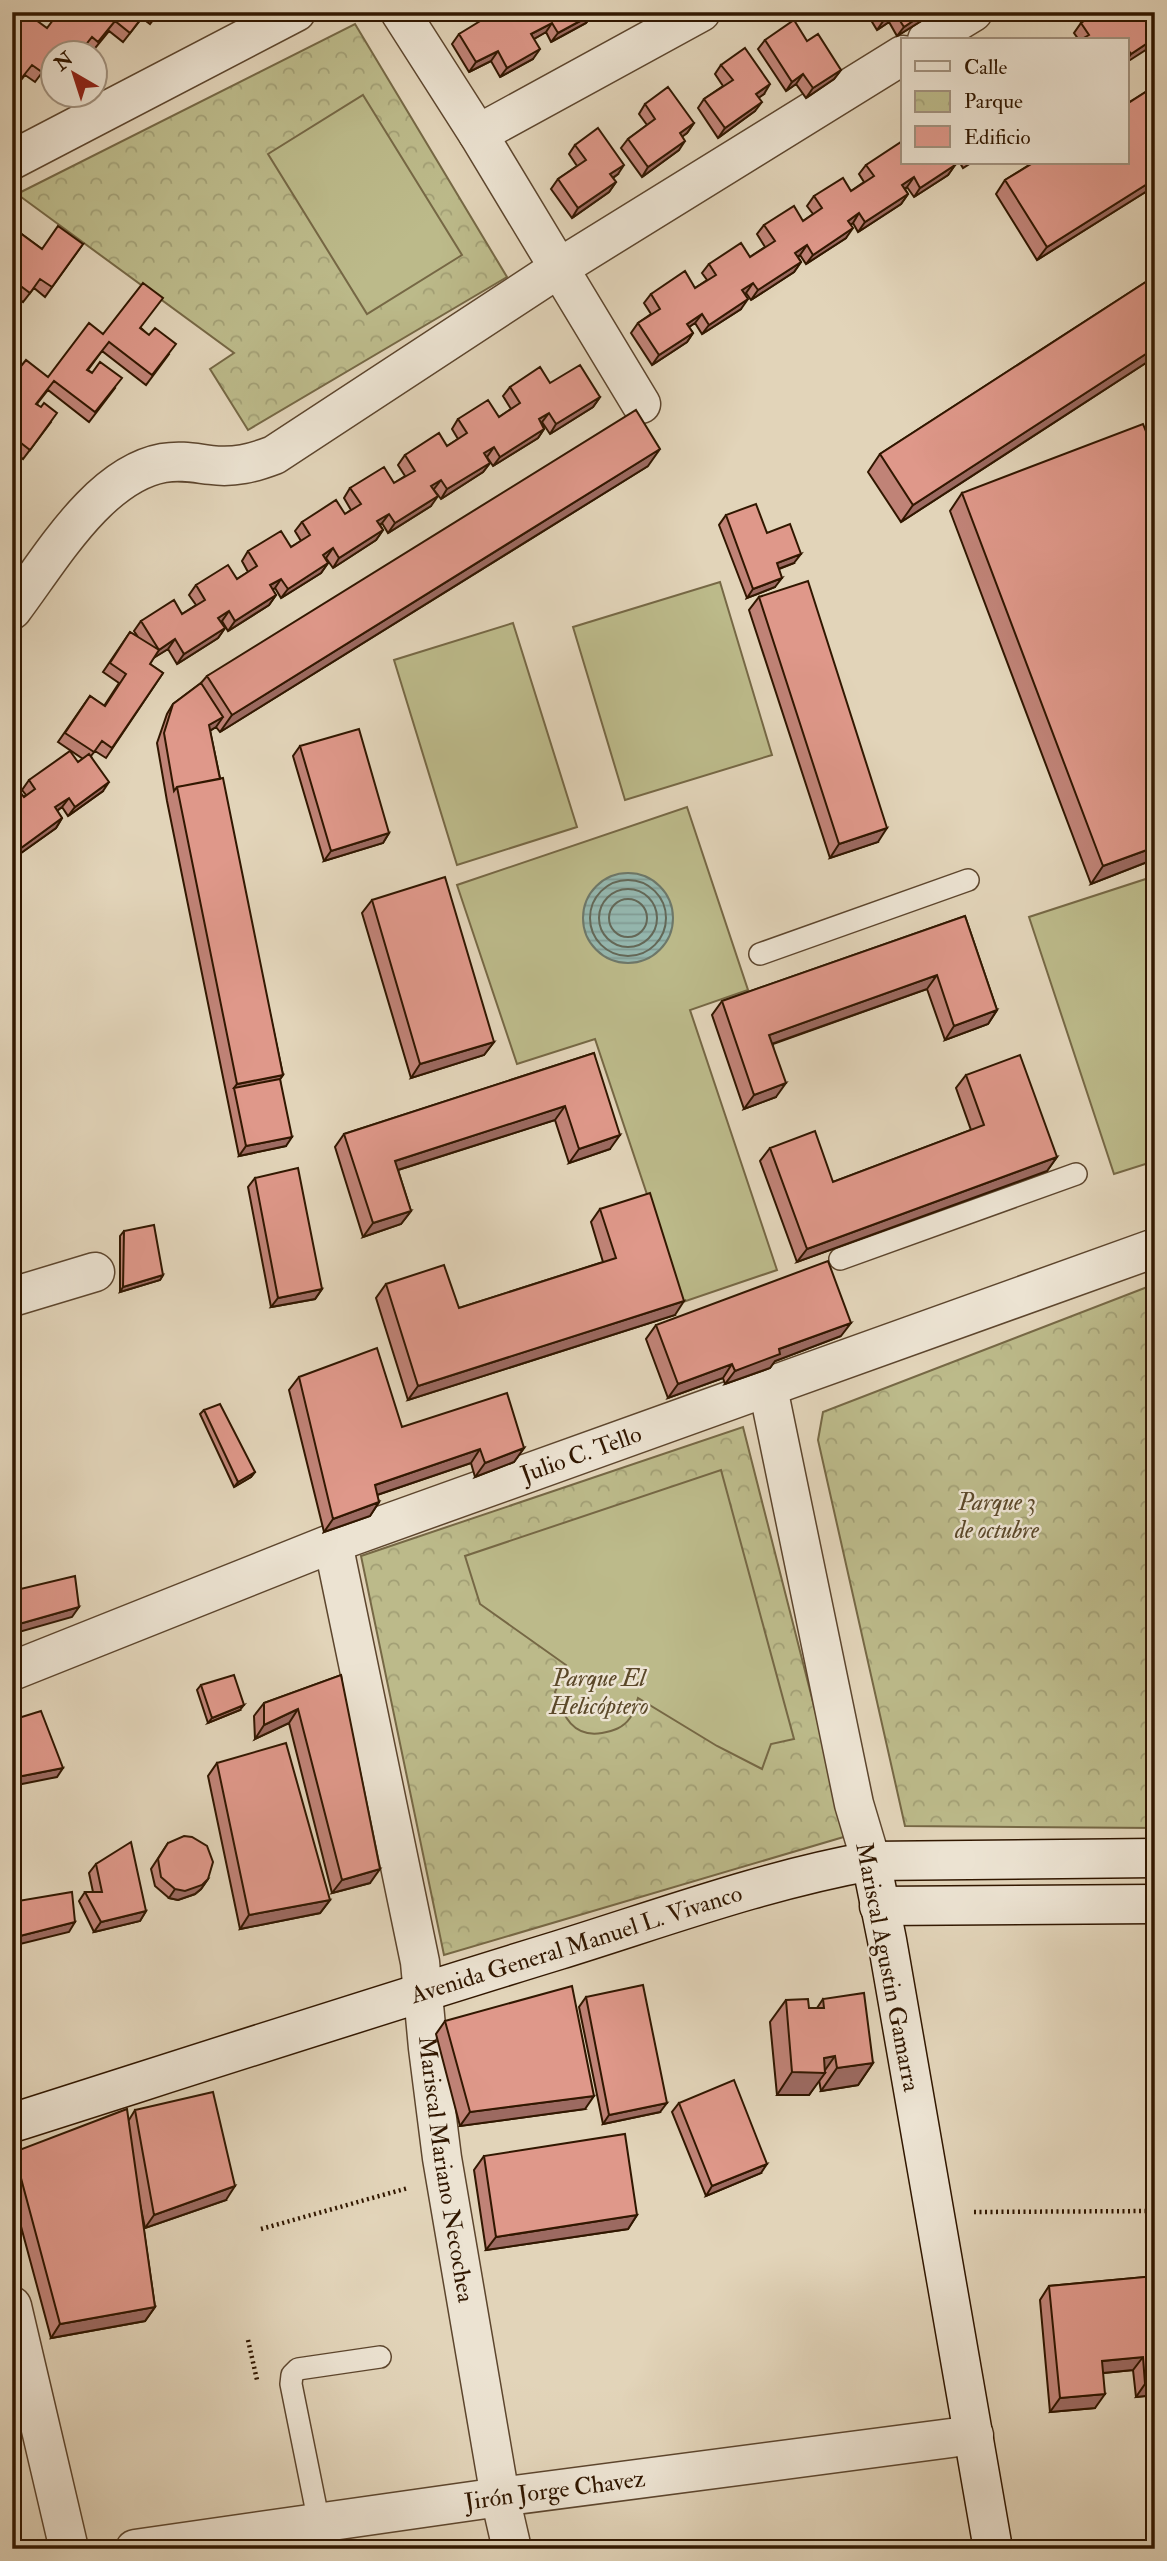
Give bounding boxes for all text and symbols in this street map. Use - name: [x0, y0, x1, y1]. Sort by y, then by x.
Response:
- north arrow: [38, 38, 108, 108]
- legend: [901, 38, 1128, 164]
- text: N: [49, 46, 79, 77]
- text: Calle: [964, 54, 1008, 81]
- text: Parque: [964, 88, 1023, 115]
- text: Edificio: [964, 124, 1031, 151]
- street label: Julio C. Tello: [515, 1419, 646, 1491]
- park label: Parque 3 de octubre: [954, 1487, 1040, 1546]
- park label: Parque El Helicóptero: [549, 1663, 648, 1722]
- street label: Mariscal Agustin Gamarra: [848, 1840, 927, 2095]
- street label: Avenida General Manuel L. Vivanco: [406, 1878, 746, 2011]
- street label: Mariscal Mariano Necochea: [411, 2035, 482, 2306]
- street label: Jirón Jorge Chavez: [462, 2463, 647, 2518]

